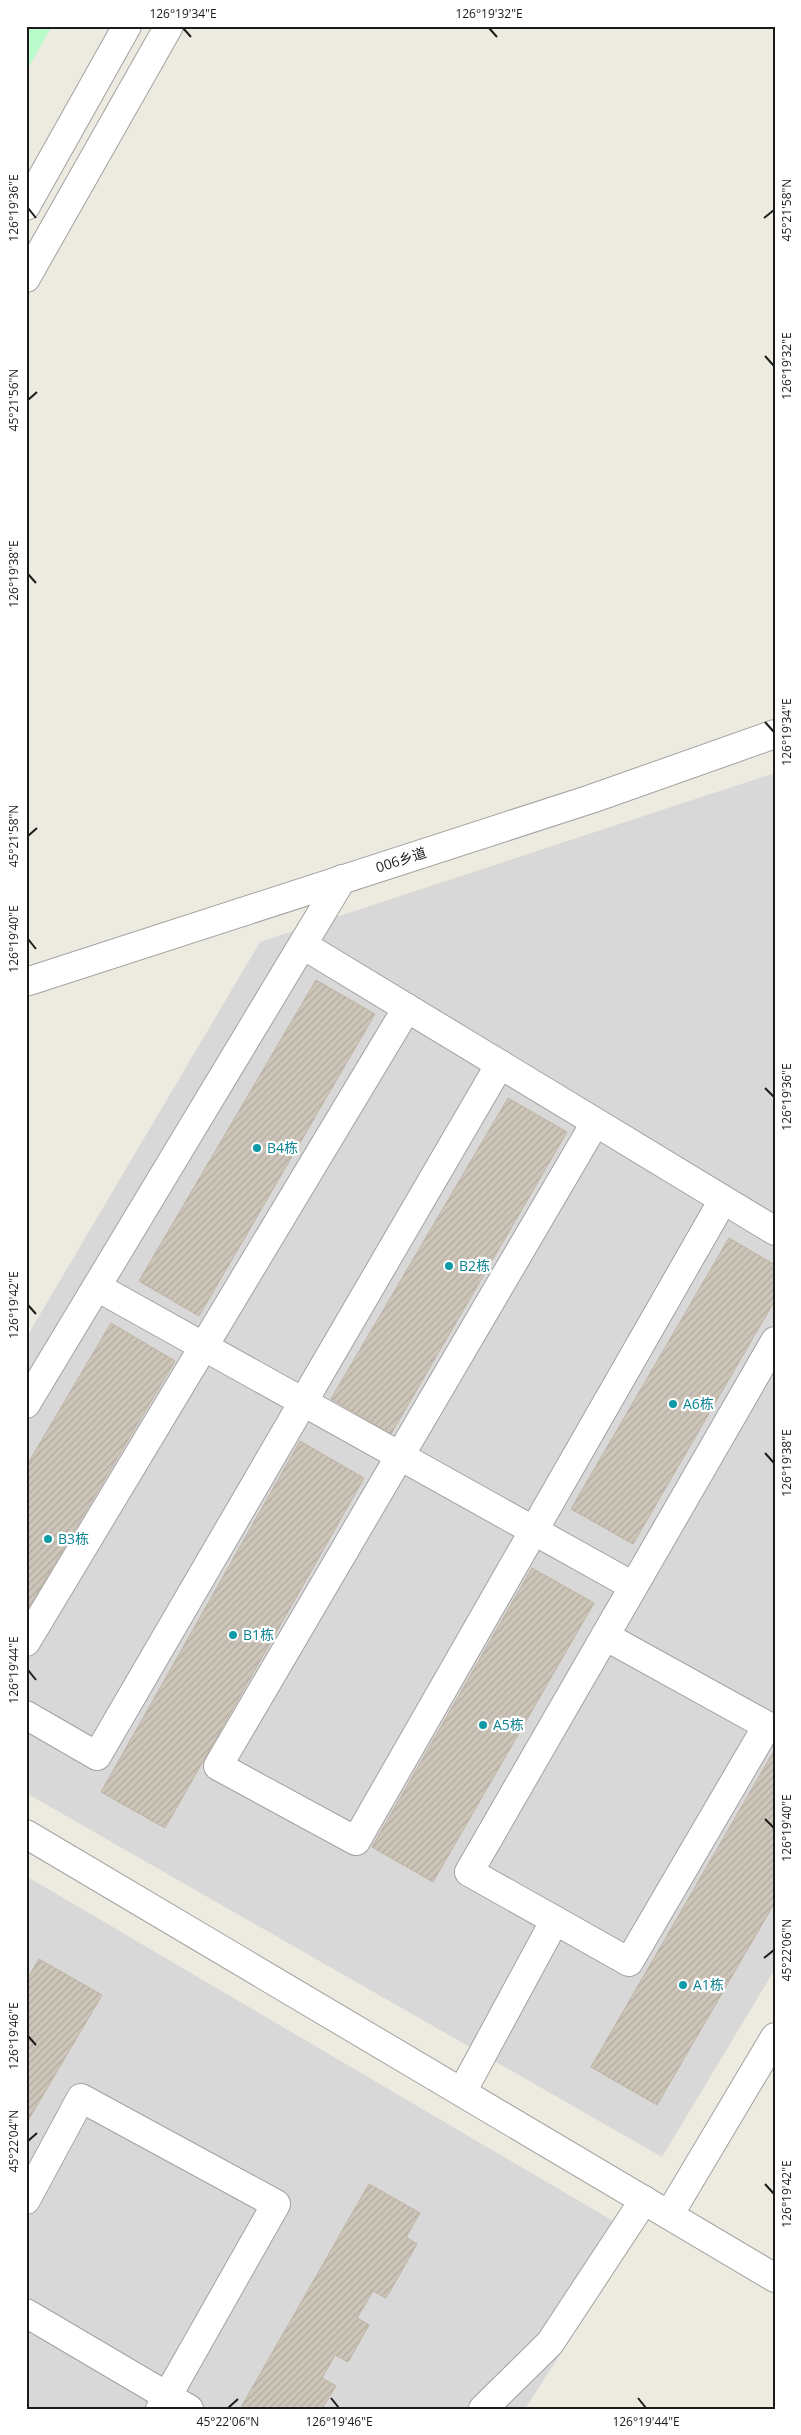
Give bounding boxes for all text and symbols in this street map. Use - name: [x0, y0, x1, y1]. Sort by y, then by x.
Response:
- text: 126°19'34"E: [149, 5, 217, 22]
- text: 126°19'32"E: [455, 5, 523, 22]
- text: 126°19'36"E: [5, 174, 22, 242]
- text: 45°21'58"N: [778, 179, 795, 241]
- text: 126°19'32"E: [778, 332, 795, 400]
- text: 45°21'56"N: [5, 369, 22, 431]
- text: 126°19'38"E: [5, 540, 22, 608]
- text: 126°19'34"E: [778, 698, 795, 766]
- text: 45°21'58"N: [5, 805, 22, 867]
- street label: 006乡道: [373, 842, 429, 877]
- text: 126°19'40"E: [5, 905, 22, 973]
- text: 126°19'36"E: [778, 1063, 795, 1131]
- place label: B4栋: [267, 1138, 298, 1157]
- marker: B4栋: [251, 1142, 263, 1154]
- place label: B2栋: [459, 1256, 490, 1275]
- marker: B2栋: [443, 1260, 455, 1272]
- text: 126°19'42"E: [5, 1271, 22, 1339]
- place label: A6栋: [683, 1394, 714, 1413]
- marker: A6栋: [667, 1398, 679, 1410]
- text: 126°19'38"E: [778, 1429, 795, 1497]
- place label: B3栋: [58, 1529, 89, 1548]
- marker: B3栋: [42, 1533, 54, 1545]
- place label: B1栋: [243, 1625, 274, 1644]
- marker: B1栋: [227, 1629, 239, 1641]
- text: 126°19'44"E: [5, 1636, 22, 1704]
- place label: A5栋: [493, 1715, 524, 1734]
- marker: A5栋: [477, 1719, 489, 1731]
- text: 126°19'40"E: [778, 1794, 795, 1862]
- text: 45°22'06"N: [778, 1919, 795, 1981]
- place label: A1栋: [693, 1975, 724, 1994]
- marker: A1栋: [677, 1979, 689, 1991]
- text: 126°19'46"E: [5, 2002, 22, 2070]
- text: 45°22'04"N: [5, 2110, 22, 2172]
- text: 126°19'42"E: [778, 2160, 795, 2228]
- text: 45°22'06"N: [197, 2413, 259, 2430]
- text: 126°19'46"E: [305, 2413, 373, 2430]
- text: 126°19'44"E: [612, 2413, 680, 2430]

